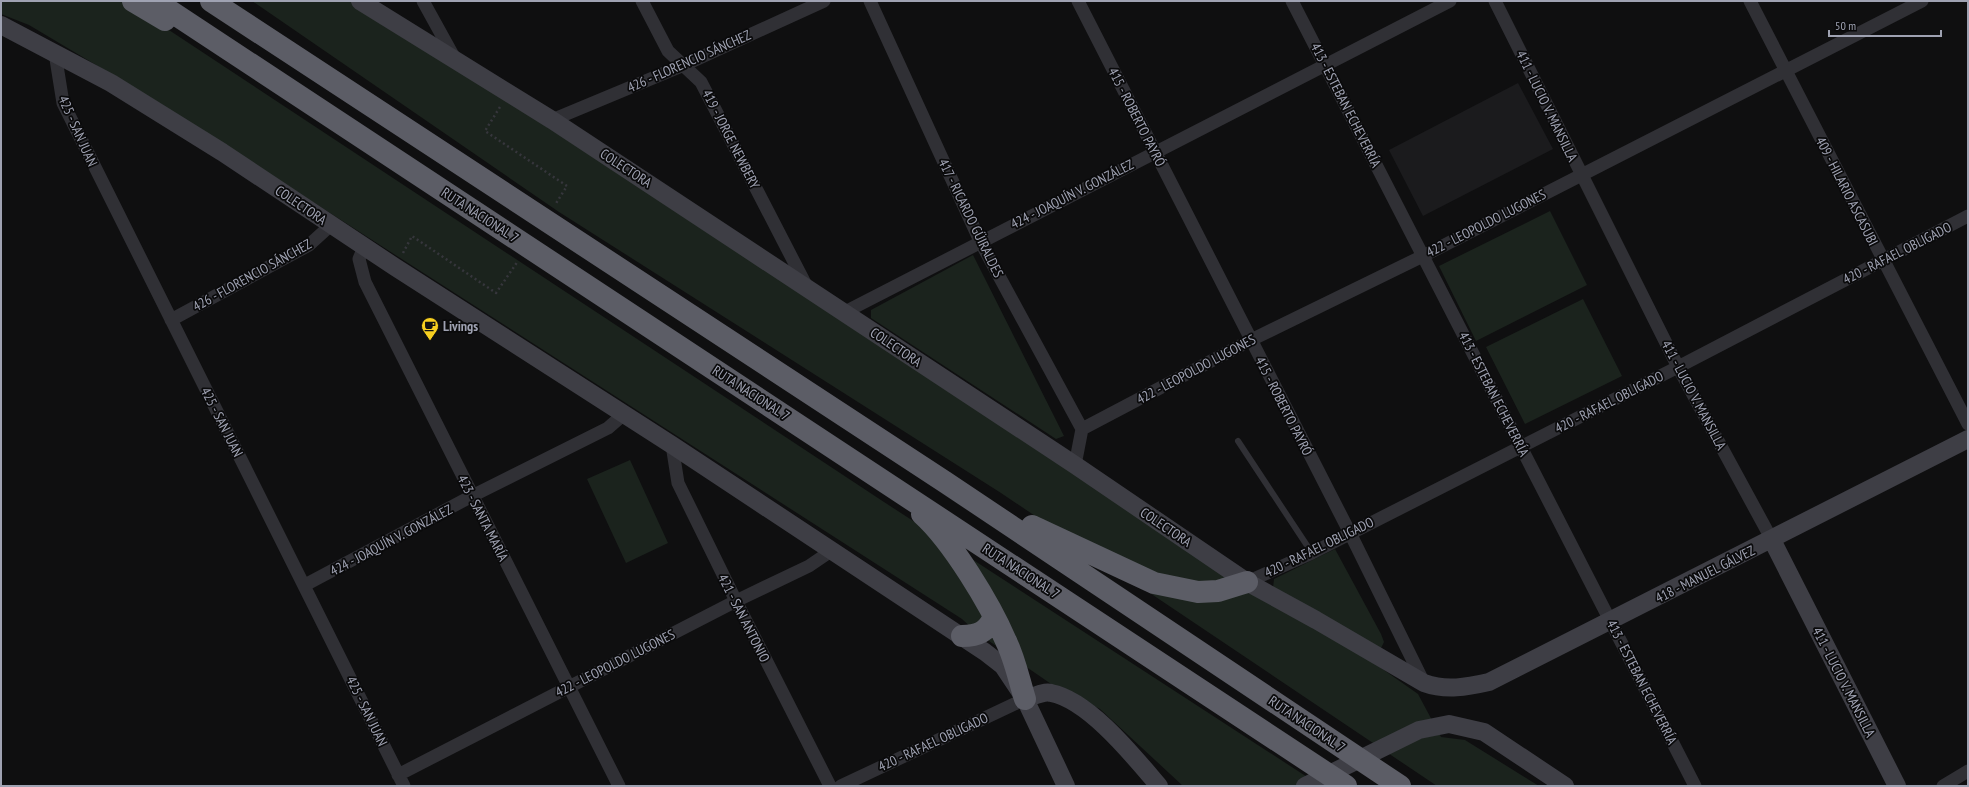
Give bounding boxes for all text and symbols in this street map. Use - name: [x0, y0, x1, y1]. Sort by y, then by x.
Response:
- scale bar: [1829, 12, 1941, 38]
- text: 50 m: [1835, 18, 1856, 33]
- street label: 426 - FLORENCIO SÁNCHEZ: [625, 26, 753, 96]
- street label: 413 - ESTEBAN ECHEVERRÍA: [1307, 40, 1385, 171]
- street label: 411 - LUCIO V. MANSILLA: [1512, 47, 1582, 165]
- street label: 415 - ROBERTO PAYRÓ: [1104, 64, 1170, 170]
- street label: 419 - JORGE NEWBERY: [698, 86, 764, 192]
- street label: 425 - SAN JUAN: [54, 93, 102, 169]
- street label: 409 - HILARIO ASCASUBI: [1812, 134, 1882, 248]
- street label: COLECTORA: [597, 145, 656, 192]
- street label: 424 - JOAQUÍN V. GONZÁLEZ: [1007, 155, 1137, 233]
- street label: 417 - RICARDO GÜIRALDES: [934, 156, 1008, 280]
- street label: COLECTORA: [272, 181, 330, 229]
- street label: RUTA NACIONAL 7: [438, 183, 522, 247]
- street label: 422 - LEOPOLDO LUGONES: [1423, 185, 1549, 261]
- street label: 420 - RAFAEL OBLIGADO: [1840, 218, 1955, 288]
- street label: 426 - FLORENCIO SÁNCHEZ: [189, 235, 315, 315]
- cafe icon: Livings: [420, 316, 440, 341]
- place label: Livings: [443, 317, 478, 335]
- street label: COLECTORA: [867, 323, 925, 371]
- street label: 413 - ESTEBAN ECHEVERRÍA: [1455, 329, 1533, 460]
- street label: 422 - LEOPOLDO LUGONES: [1133, 330, 1259, 408]
- street label: 411 - LUCIO V. MANSILLA: [1658, 337, 1731, 453]
- street label: 415 - ROBERTO PAYRÓ: [1251, 353, 1317, 459]
- street label: RUTA NACIONAL 7: [709, 361, 793, 425]
- street label: 420 - RAFAEL OBLIGADO: [1552, 367, 1667, 437]
- street label: 425 - SAN JUAN: [197, 384, 247, 460]
- street label: 423 - SANTA MARÍA: [453, 472, 513, 565]
- street label: 424 - JOAQUÍN V. GONZÁLEZ: [327, 500, 455, 580]
- street label: COLECTORA: [1137, 503, 1195, 551]
- street label: 420 - RAFAEL OBLIGADO: [1261, 513, 1377, 581]
- street label: RUTA NACIONAL 7: [979, 539, 1063, 603]
- street label: 418 - MANUEL GÁLVEZ: [1652, 541, 1758, 607]
- street label: 421 - SAN ANTONIO: [714, 571, 774, 665]
- street label: 413 - ESTEBAN ECHEVERRÍA: [1603, 617, 1681, 748]
- street label: 411 - LUCIO V. MANSILLA: [1808, 624, 1880, 741]
- street label: 422 - LEOPOLDO LUGONES: [552, 625, 678, 701]
- street label: 425 - SAN JUAN: [342, 673, 392, 749]
- street label: RUTA NACIONAL 7: [1265, 692, 1349, 756]
- street label: 420 - RAFAEL OBLIGADO: [875, 708, 991, 775]

